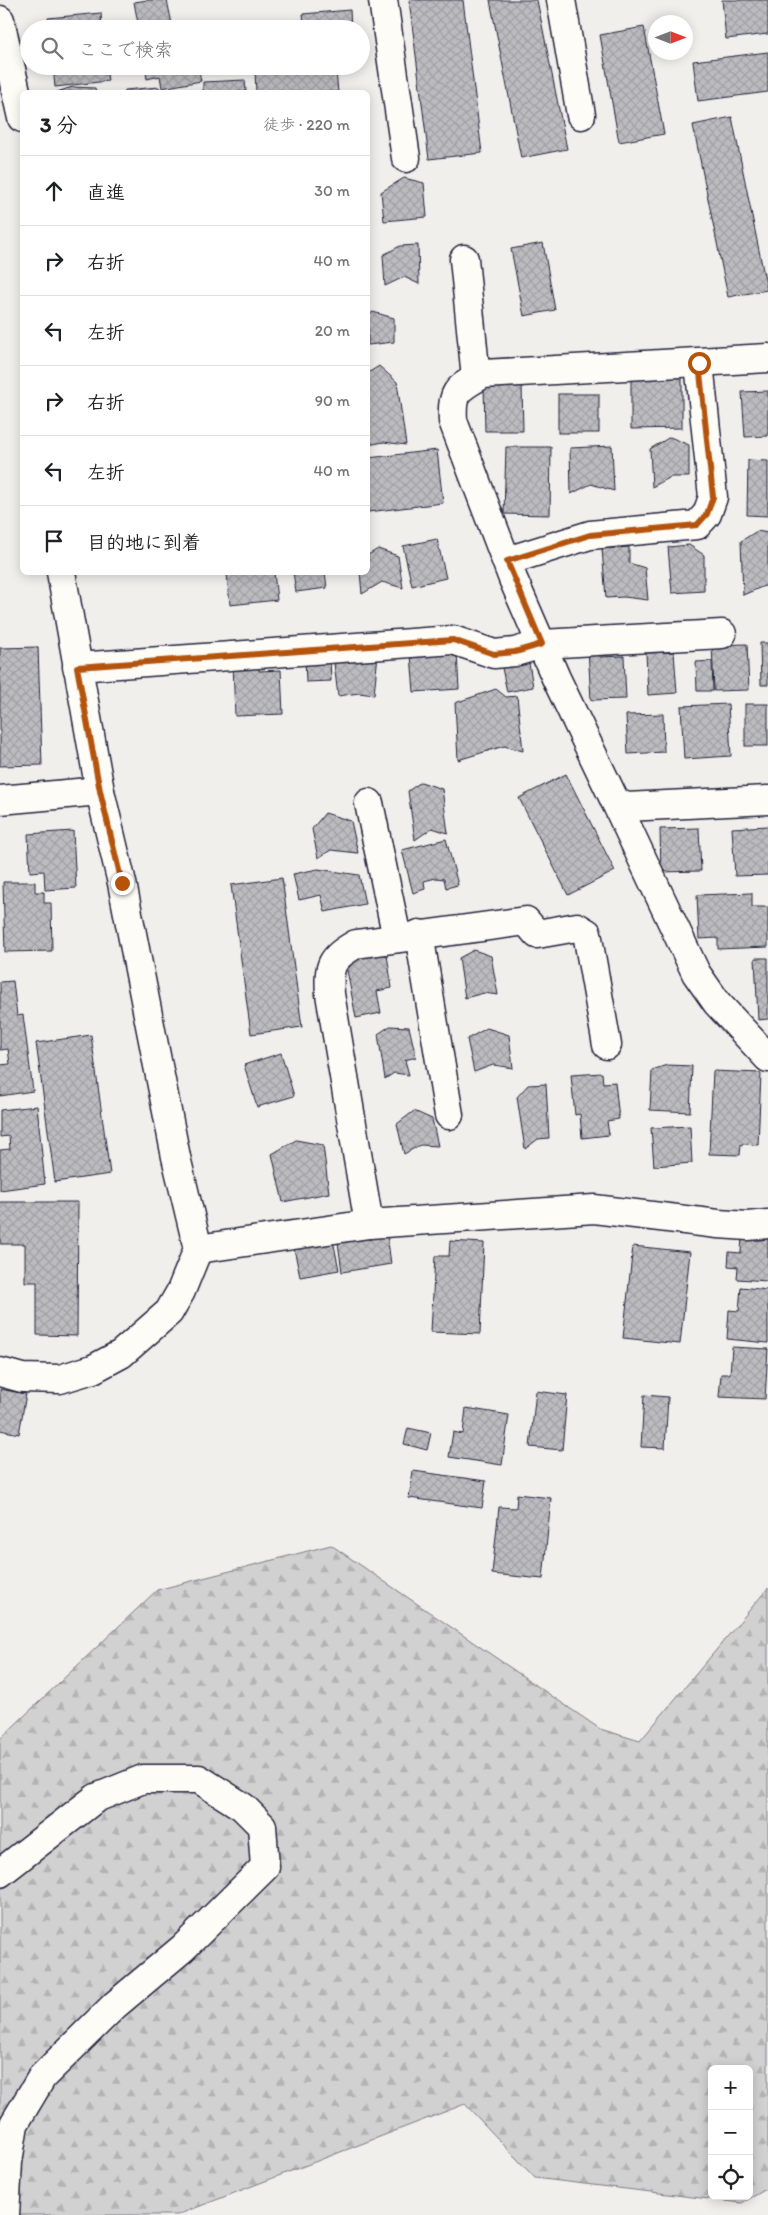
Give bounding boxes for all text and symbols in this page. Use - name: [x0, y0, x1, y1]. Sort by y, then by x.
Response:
- north arrow: [648, 15, 693, 60]
- search box: [20, 20, 370, 75]
- icon: search: [38, 34, 66, 62]
- text: ここで検索: [78, 38, 173, 61]
- text: 3 分: [40, 112, 77, 137]
- text: 徒歩 · 220 m: [263, 115, 350, 134]
- icon: ahead: [40, 177, 68, 205]
- text: 直進: [87, 181, 125, 204]
- text: 30 m: [314, 181, 350, 200]
- icon: right: [40, 247, 68, 275]
- text: 右折: [87, 251, 125, 274]
- text: 40 m: [313, 251, 350, 270]
- icon: left: [40, 317, 68, 345]
- text: 左折: [87, 321, 125, 344]
- text: 20 m: [315, 321, 350, 340]
- route start: [688, 352, 711, 375]
- icon: right: [40, 387, 68, 415]
- text: 右折: [87, 391, 125, 414]
- text: 90 m: [315, 391, 350, 410]
- icon: left: [40, 457, 68, 485]
- text: 左折: [87, 461, 125, 484]
- text: 40 m: [313, 461, 350, 480]
- icon: arrive: [40, 527, 68, 555]
- text: 目的地に到着: [87, 531, 201, 554]
- route end: [111, 872, 134, 895]
- map controls: [708, 2065, 753, 2200]
- button: +: [708, 2065, 753, 2110]
- button: −: [708, 2110, 753, 2155]
- button: locate: [708, 2155, 753, 2200]

